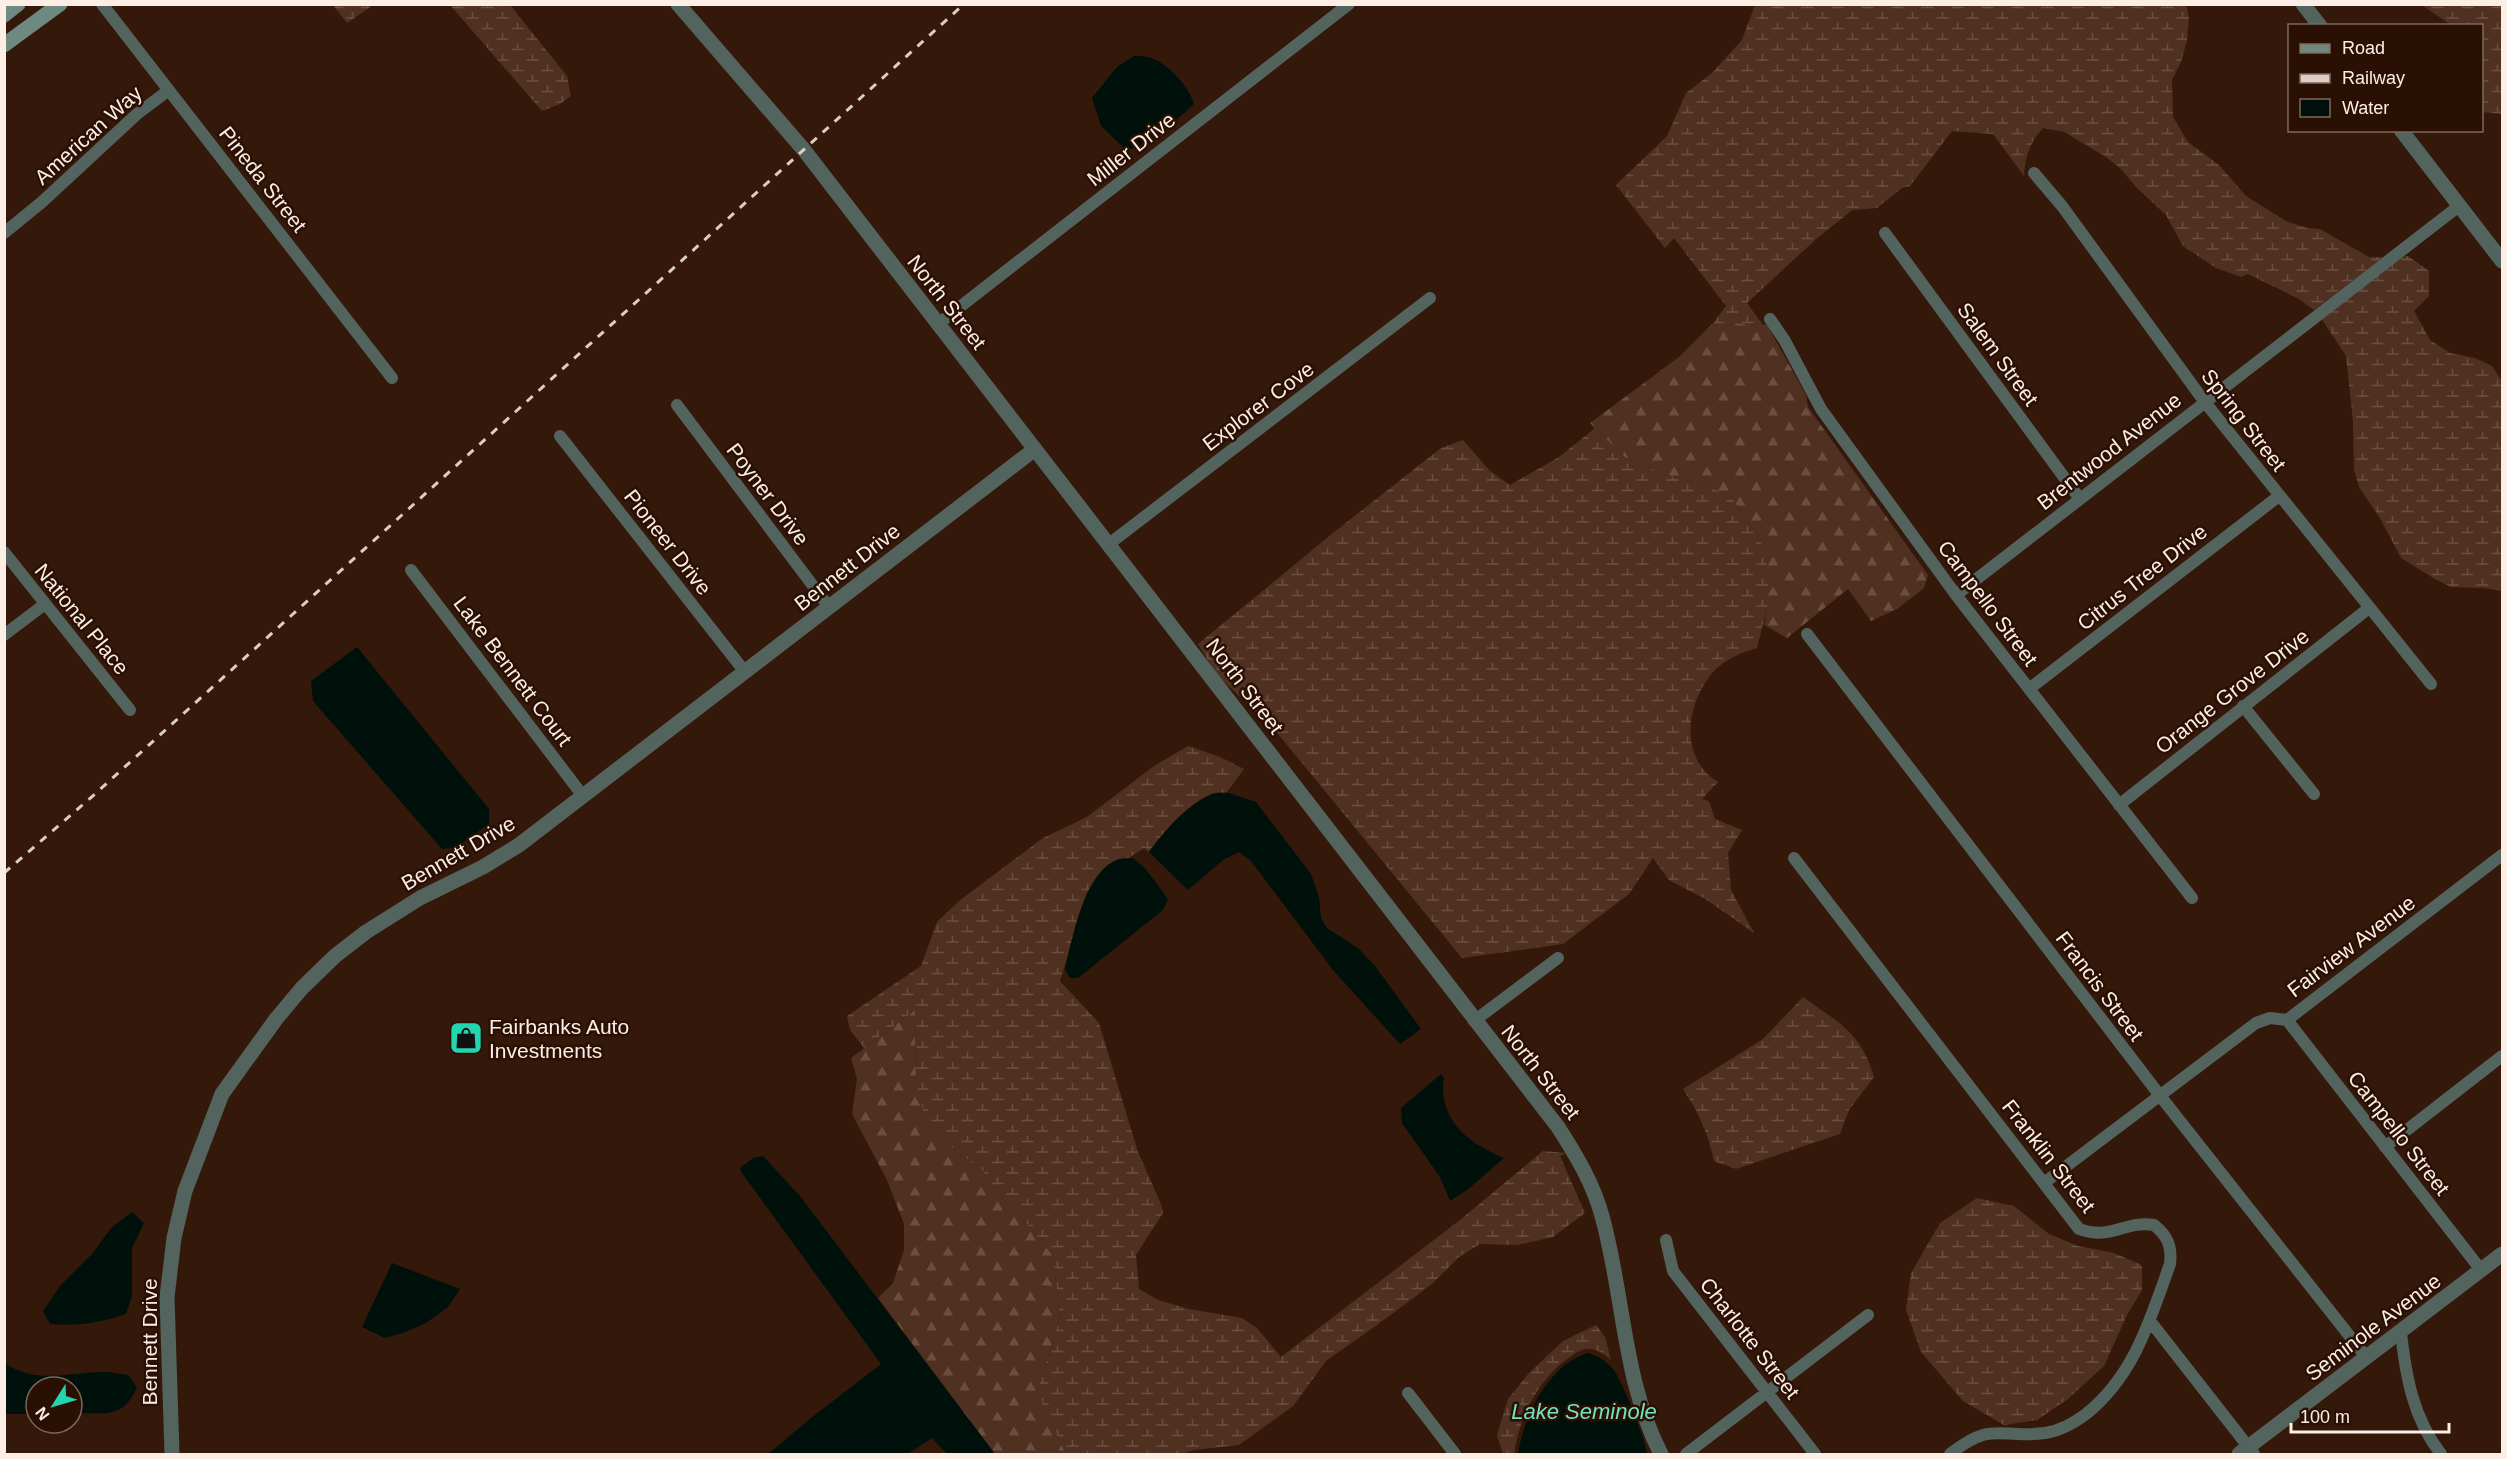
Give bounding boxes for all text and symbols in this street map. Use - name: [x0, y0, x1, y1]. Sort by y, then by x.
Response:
- legend: [2288, 24, 2483, 132]
- text: Road: [2342, 38, 2385, 58]
- text: Railway: [2342, 68, 2405, 88]
- street label: American Way: [30, 81, 147, 189]
- text: Water: [2342, 98, 2389, 118]
- street label: Miller Drive: [1083, 108, 1179, 190]
- street label: Pineda Street: [215, 122, 311, 236]
- street label: North Street: [903, 250, 991, 354]
- street label: Salem Street: [1953, 298, 2043, 410]
- street label: Explorer Cove: [1198, 357, 1318, 455]
- street label: Spring Street: [2197, 365, 2291, 475]
- street label: Brentwood Avenue: [2033, 388, 2185, 514]
- street label: Poyner Drive: [722, 439, 814, 549]
- street label: Pioneer Drive: [620, 485, 716, 599]
- street label: Bennett Drive: [790, 519, 904, 615]
- street label: Citrus Tree Drive: [2073, 519, 2211, 635]
- street label: Campello Street: [1934, 536, 2043, 670]
- street label: National Place: [30, 559, 134, 679]
- street label: Lake Bennett Court: [449, 592, 577, 750]
- street label: Orange Grove Drive: [2151, 624, 2313, 758]
- street label: North Street: [1202, 634, 1288, 738]
- street label: Bennett Drive: [397, 811, 519, 895]
- street label: Fairview Avenue: [2283, 891, 2419, 1001]
- street label: Francis Street: [2051, 927, 2149, 1045]
- place label: Fairbanks Auto Investments: [489, 1015, 629, 1062]
- shop icon: Fairbanks Auto Investments: [448, 1020, 484, 1056]
- street label: North Street: [1497, 1020, 1585, 1124]
- street label: Campello Street: [2344, 1067, 2455, 1200]
- street label: Franklin Street: [1998, 1095, 2100, 1217]
- street label: Seminole Avenue: [2301, 1269, 2445, 1385]
- street label: Charlotte Street: [1696, 1273, 1804, 1403]
- street label: Bennett Drive: [138, 1278, 161, 1406]
- north arrow: [24, 1375, 84, 1435]
- scale bar: [2291, 1396, 2448, 1434]
- water label: Lake Seminole: [1511, 1399, 1657, 1424]
- text: N: [32, 1404, 53, 1423]
- text: 100 m: [2300, 1407, 2350, 1427]

